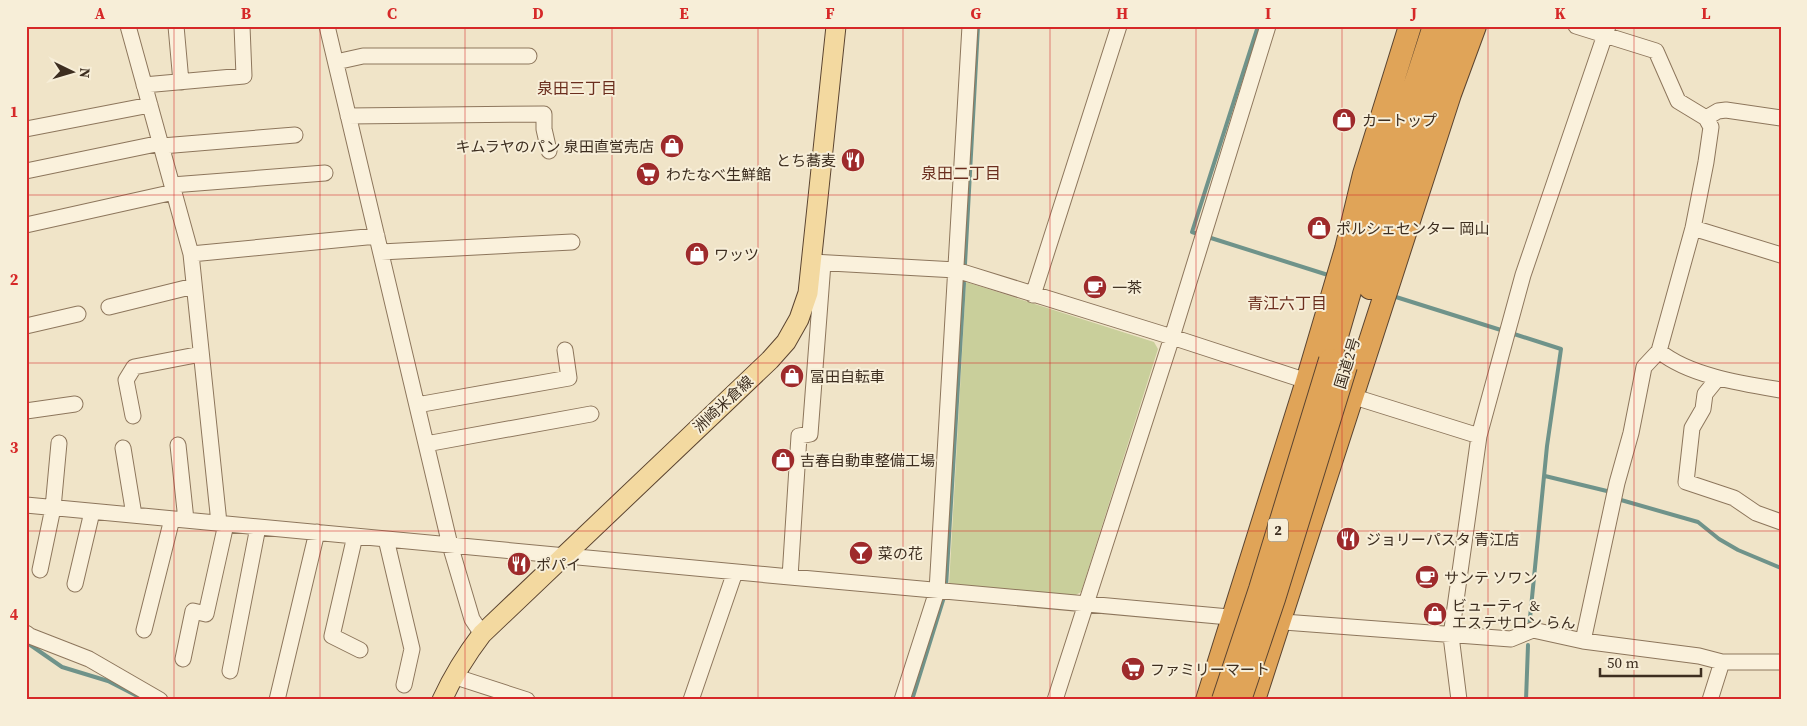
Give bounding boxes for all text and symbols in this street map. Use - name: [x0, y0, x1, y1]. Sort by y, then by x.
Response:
- text: A: [95, 2, 106, 24]
- text: B: [241, 2, 252, 24]
- text: C: [387, 2, 397, 24]
- text: D: [532, 2, 544, 24]
- text: E: [679, 2, 689, 24]
- text: F: [825, 2, 835, 24]
- text: G: [971, 2, 982, 24]
- text: H: [1116, 2, 1128, 24]
- text: I: [1265, 2, 1271, 24]
- text: J: [1410, 2, 1417, 24]
- text: K: [1554, 2, 1566, 24]
- text: L: [1701, 2, 1711, 24]
- north arrow: [48, 48, 98, 98]
- text: N: [75, 67, 95, 79]
- district label: 泉田三丁目: [537, 77, 617, 99]
- text: 1: [10, 100, 18, 122]
- shop icon: カートップ: [1331, 107, 1357, 133]
- place label: カートップ: [1362, 110, 1437, 131]
- shop icon: キムラヤのパン 泉田直営売店: [659, 133, 685, 159]
- place label: キムラヤのパン 泉田直営売店: [456, 136, 654, 157]
- restaurant icon: とち蕎麦: [840, 147, 866, 173]
- place label: とち蕎麦: [776, 150, 836, 171]
- supermarket icon: わたなべ生鮮館: [635, 161, 661, 187]
- district label: 泉田二丁目: [921, 162, 1001, 184]
- place label: わたなべ生鮮館: [666, 164, 771, 185]
- shop icon: ポルシェセンター 岡山: [1306, 215, 1332, 241]
- place label: ポルシェセンター 岡山: [1336, 218, 1490, 239]
- shop icon: ワッツ: [684, 241, 710, 267]
- place label: ワッツ: [714, 244, 759, 265]
- text: 2: [10, 268, 19, 290]
- cafe icon: 一茶: [1082, 274, 1108, 300]
- place label: 一茶: [1112, 277, 1142, 298]
- district label: 青江六丁目: [1247, 292, 1327, 314]
- street label: 国道2号: [1329, 335, 1365, 391]
- shop icon: 冨田自転車: [779, 363, 805, 389]
- place label: 冨田自転車: [810, 366, 885, 387]
- street label: 洲崎米倉線: [688, 371, 758, 437]
- text: 3: [10, 436, 19, 458]
- shop icon: 吉春自動車整備工場: [770, 447, 796, 473]
- place label: 吉春自動車整備工場: [800, 450, 935, 471]
- road number: 2: [1268, 518, 1288, 542]
- restaurant icon: ジョリーパスタ 青江店: [1335, 526, 1361, 552]
- place label: ジョリーパスタ 青江店: [1366, 529, 1519, 550]
- bar icon: 菜の花: [848, 540, 874, 566]
- place label: 菜の花: [878, 543, 923, 564]
- restaurant icon: ポパイ: [506, 551, 532, 577]
- place label: ポパイ: [536, 554, 581, 575]
- cafe icon: サンテ ソワン: [1414, 564, 1440, 590]
- place label: サンテ ソワン: [1444, 567, 1538, 588]
- place label: ビューティ & エステサロン らん: [1452, 595, 1576, 633]
- shop icon: ビューティ & エステサロン らん: [1422, 601, 1448, 627]
- text: 4: [10, 603, 19, 625]
- scale bar: [1600, 646, 1701, 678]
- text: 50 m: [1607, 652, 1639, 673]
- supermarket icon: ファミリーマート: [1120, 656, 1146, 682]
- place label: ファミリーマート: [1150, 659, 1270, 680]

